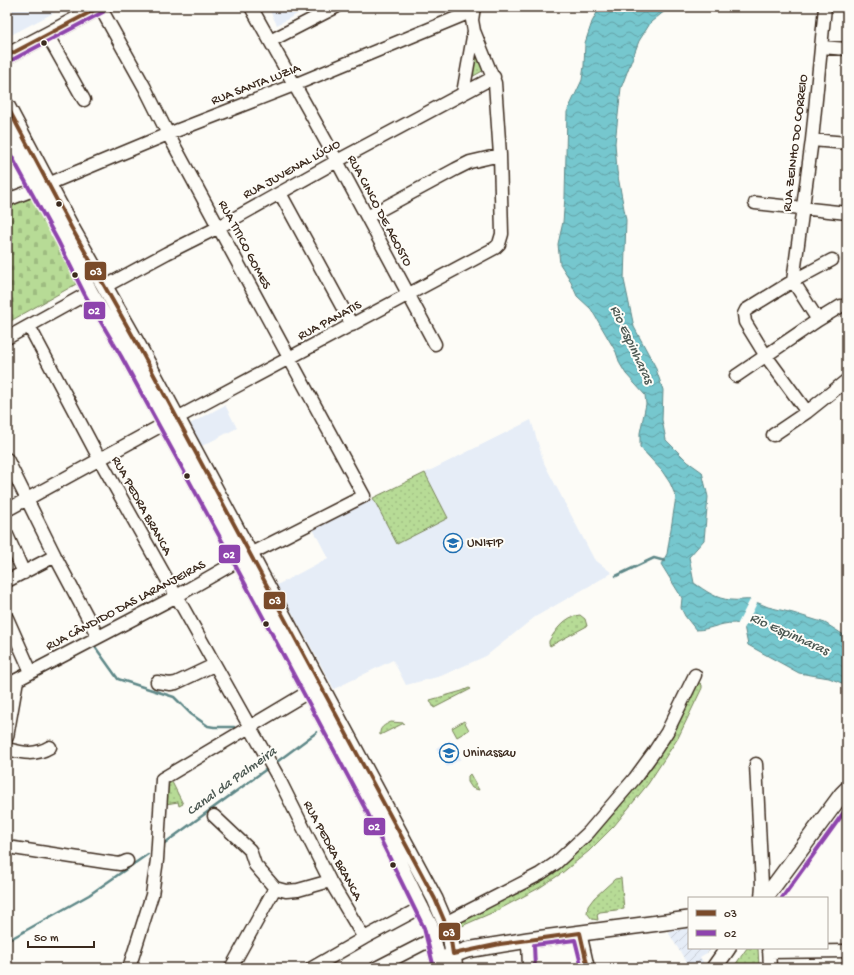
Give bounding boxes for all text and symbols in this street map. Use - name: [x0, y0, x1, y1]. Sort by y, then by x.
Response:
- unlabelled marker: [39, 38, 49, 48]
- street label: RUA SANTA LUZIA: [209, 61, 304, 109]
- street label: RUA ZEINHO DO CORREIO: [780, 73, 812, 213]
- street label: RUA JUVENAL LÚCIO: [241, 137, 343, 203]
- street label: RUA CINCO DE AGOSTO: [343, 153, 415, 269]
- street label: RUA TITICO GOMES: [214, 198, 274, 293]
- unlabelled marker: [54, 199, 64, 209]
- line badge: 03: [84, 261, 107, 281]
- text: 03: [90, 267, 102, 279]
- unlabelled marker: [70, 270, 80, 280]
- street label: RUA PANATIS: [295, 297, 365, 344]
- line badge: 02: [83, 301, 106, 320]
- water label: Rio Espinharas: [605, 303, 657, 389]
- text: 02: [88, 306, 100, 318]
- street label: RUA PEDRA BRANCA: [108, 454, 175, 559]
- unlabelled marker: [182, 471, 192, 481]
- school or university icon: UNIFIP: [442, 532, 464, 554]
- place label: UNIFIP: [467, 536, 504, 551]
- line badge: 02: [218, 544, 241, 564]
- text: 02: [223, 550, 235, 562]
- street label: RUA CÂNDIDO DAS LARANJEIRAS: [43, 555, 209, 655]
- line badge: 03: [263, 591, 286, 610]
- text: 03: [269, 596, 281, 608]
- water label: Rio Espinharas: [747, 610, 833, 661]
- unlabelled marker: [261, 619, 271, 629]
- school or university icon: Uninassau: [438, 742, 460, 764]
- water label: Canal da Palmeira: [184, 743, 281, 820]
- place label: Uninassau: [463, 746, 516, 761]
- street label: RUA PEDRA BRANCA: [299, 799, 365, 905]
- line badge: 02: [363, 817, 386, 836]
- text: 02: [368, 822, 380, 834]
- unlabelled marker: [388, 860, 398, 870]
- legend: [688, 897, 828, 949]
- text: 03: [724, 908, 737, 922]
- line badge: 03: [438, 922, 461, 941]
- scale bar: [28, 923, 94, 949]
- text: 03: [443, 928, 455, 940]
- text: 02: [724, 928, 737, 942]
- text: 50 m: [34, 932, 59, 946]

